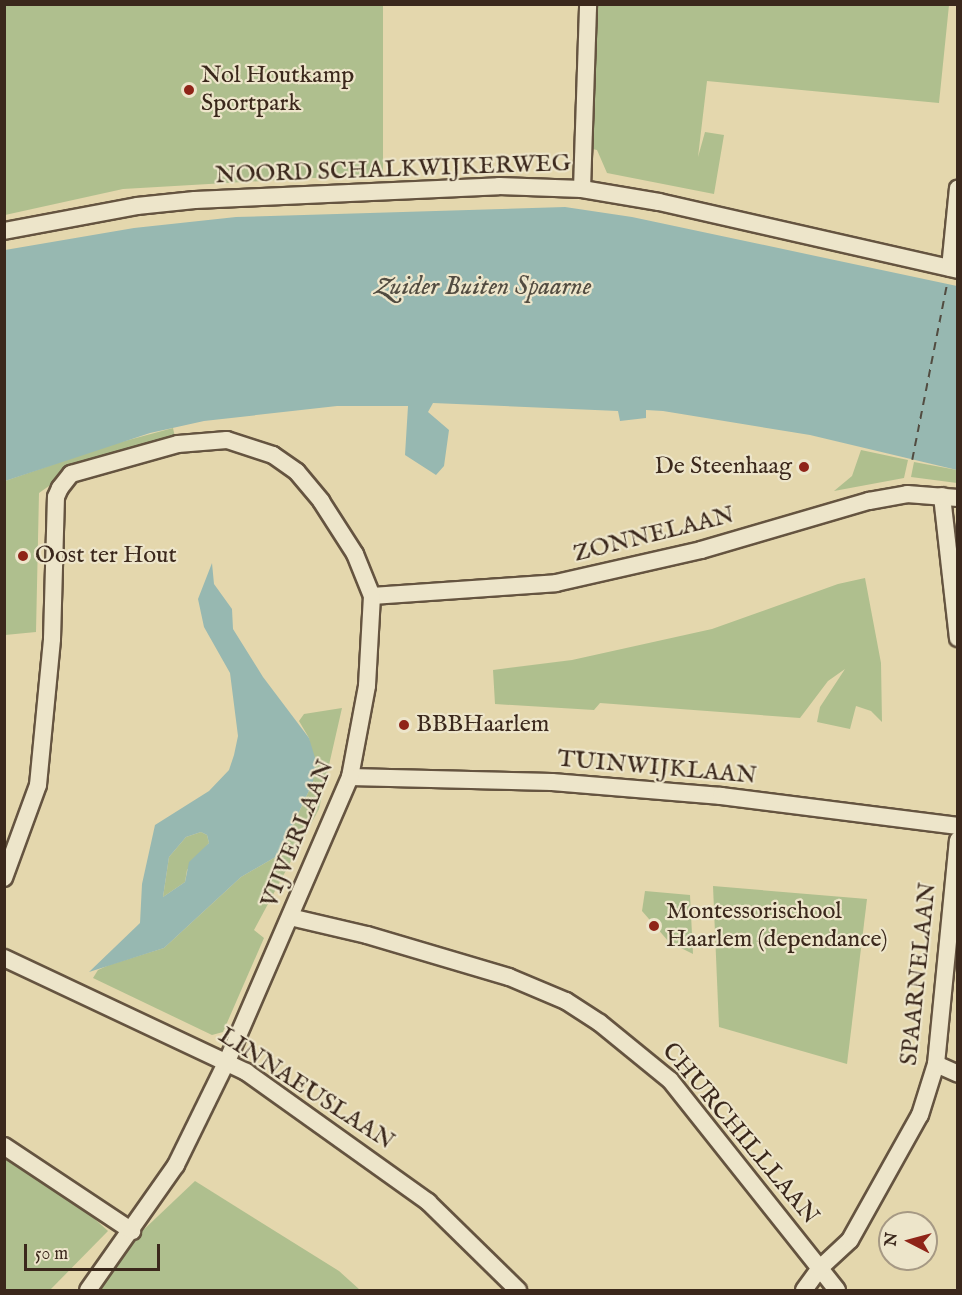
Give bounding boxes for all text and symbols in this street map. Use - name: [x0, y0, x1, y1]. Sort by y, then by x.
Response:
- place label: Nol Houtkamp Sportpark: [201, 62, 354, 118]
- marker: Nol Houtkamp Sportpark: [182, 83, 196, 97]
- street label: NOORD SCHALKWIJKERWEG: [215, 149, 571, 191]
- water label: Zuider Buiten Spaarne: [375, 271, 591, 303]
- place label: De Steenhaag: [655, 453, 792, 481]
- marker: De Steenhaag: [797, 460, 811, 474]
- street label: ZONNELAAN: [571, 501, 737, 569]
- place label: Oost ter Hout: [35, 542, 177, 570]
- marker: Oost ter Hout: [16, 549, 30, 563]
- place label: BBBHaarlem: [416, 711, 549, 739]
- marker: BBBHaarlem: [397, 718, 411, 732]
- street label: TUINWIJKLAAN: [556, 745, 758, 791]
- street label: VIJVERLAAN: [255, 756, 341, 912]
- street label: SPAARNELAAN: [895, 881, 943, 1067]
- place label: Montessorischool Haarlem (dependance): [666, 898, 888, 954]
- marker: Montessorischool Haarlem (dependance): [647, 919, 661, 933]
- street label: LINNAEUSLAAN: [213, 1021, 399, 1157]
- street label: CHURCHILLLAAN: [656, 1037, 824, 1231]
- north arrow: [878, 1211, 938, 1271]
- text: N: [881, 1231, 903, 1247]
- scale bar: [27, 1232, 164, 1270]
- text: 50 m: [35, 1243, 68, 1266]

